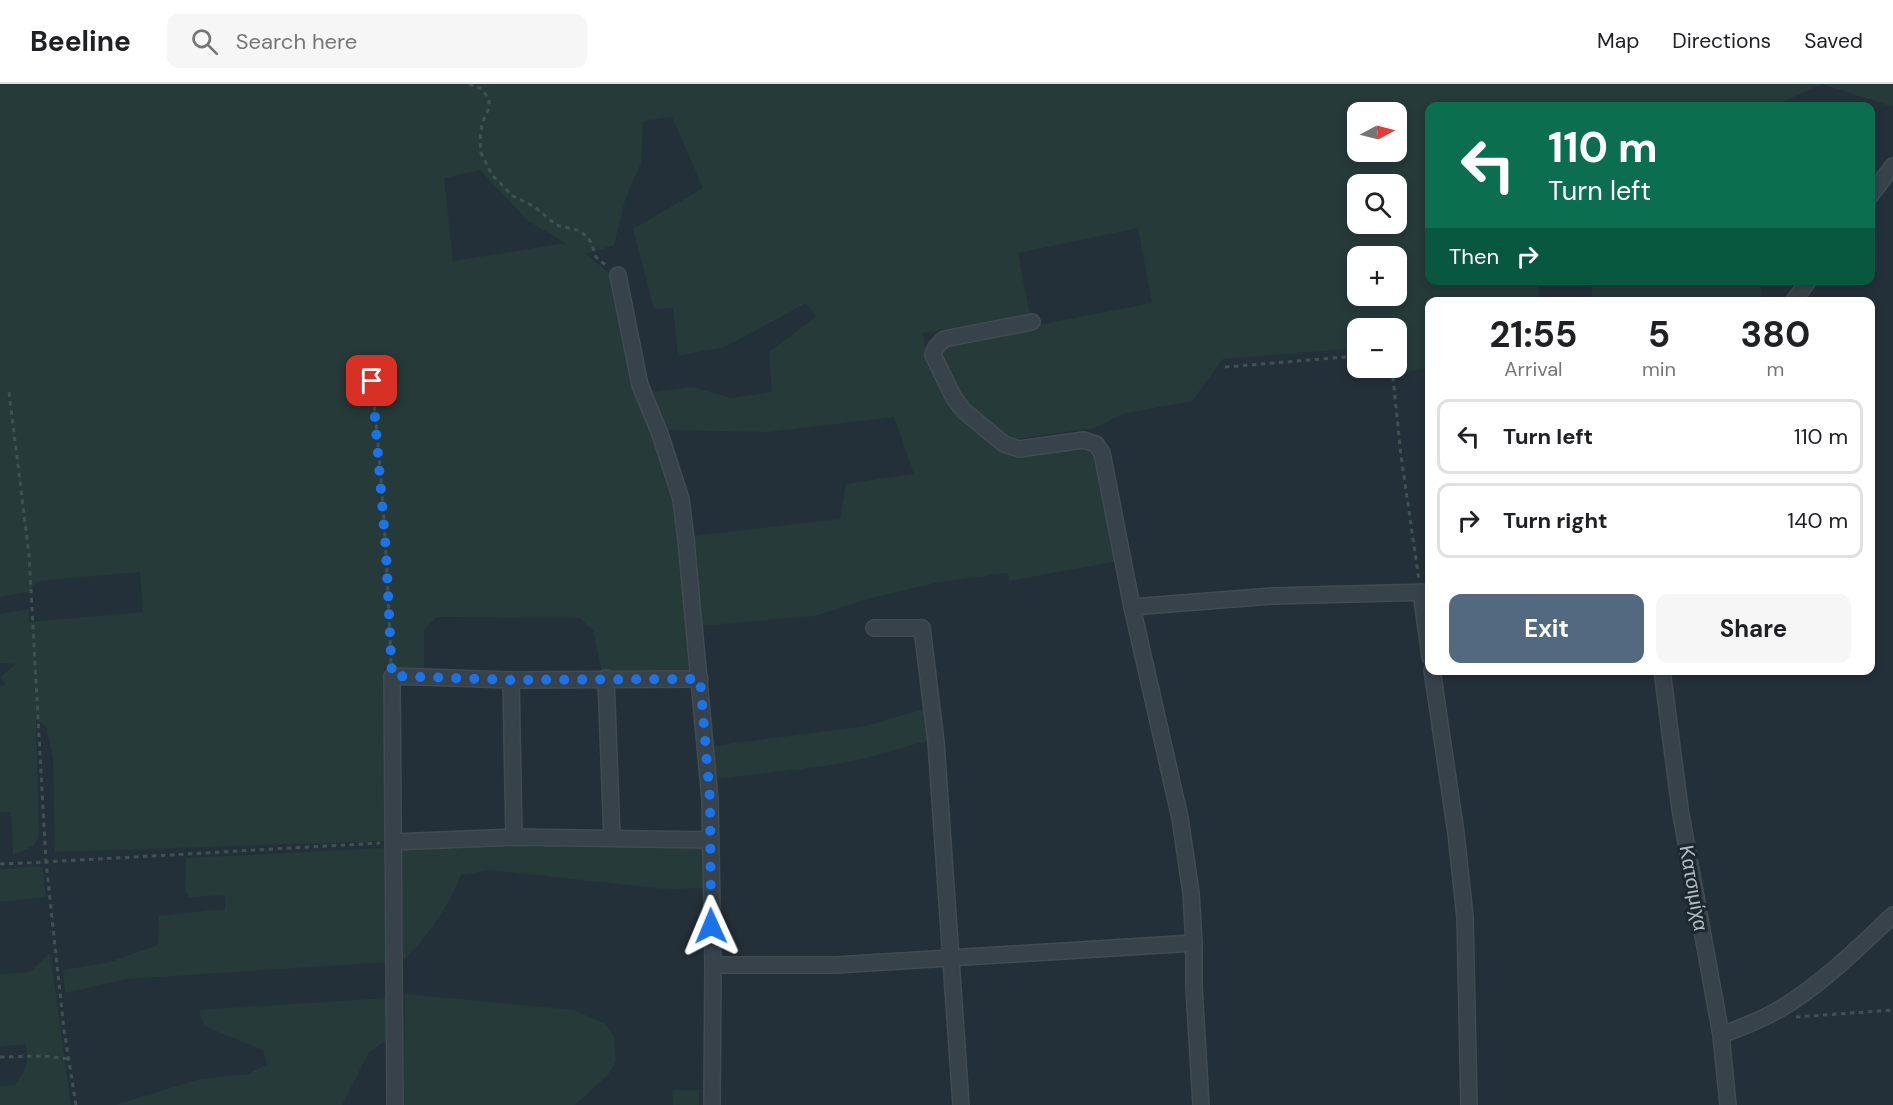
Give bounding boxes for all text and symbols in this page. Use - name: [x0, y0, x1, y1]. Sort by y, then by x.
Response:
- search box: [167, 14, 587, 68]
- text: Beeline: [30, 23, 131, 60]
- icon: search: [188, 25, 221, 58]
- text: Search here: [236, 27, 357, 56]
- text: Map: [1597, 27, 1639, 55]
- text: Directions: [1672, 27, 1771, 55]
- text: Saved: [1804, 27, 1863, 55]
- north arrow: [1347, 102, 1407, 162]
- map controls: [1347, 102, 1407, 378]
- text: 110 m: [1548, 120, 1658, 175]
- icon: left: [1449, 126, 1527, 204]
- text: Turn left: [1548, 173, 1651, 208]
- button: search: [1347, 174, 1407, 234]
- icon: right: [1511, 240, 1544, 273]
- text: Then: [1449, 242, 1499, 271]
- button: +: [1347, 246, 1407, 306]
- text: 21:55: [1490, 311, 1577, 358]
- text: 5: [1648, 311, 1670, 358]
- text: 380: [1741, 311, 1810, 358]
- button: −: [1347, 318, 1407, 378]
- pin: [346, 355, 397, 406]
- text: Arrival: [1504, 356, 1563, 382]
- text: min: [1642, 356, 1676, 382]
- text: m: [1767, 356, 1784, 382]
- icon: arrive: [355, 364, 388, 397]
- icon: left: [1452, 420, 1485, 453]
- text: Turn left: [1503, 422, 1593, 451]
- text: 110 m: [1794, 422, 1848, 451]
- icon: right: [1452, 504, 1485, 537]
- text: Turn right: [1503, 506, 1608, 535]
- text: 140 m: [1787, 506, 1848, 535]
- button: Exit: [1449, 594, 1644, 663]
- button: Share: [1656, 594, 1851, 663]
- street label: Κατσιμίχα: [1674, 843, 1714, 933]
- position arrow: [679, 894, 743, 958]

